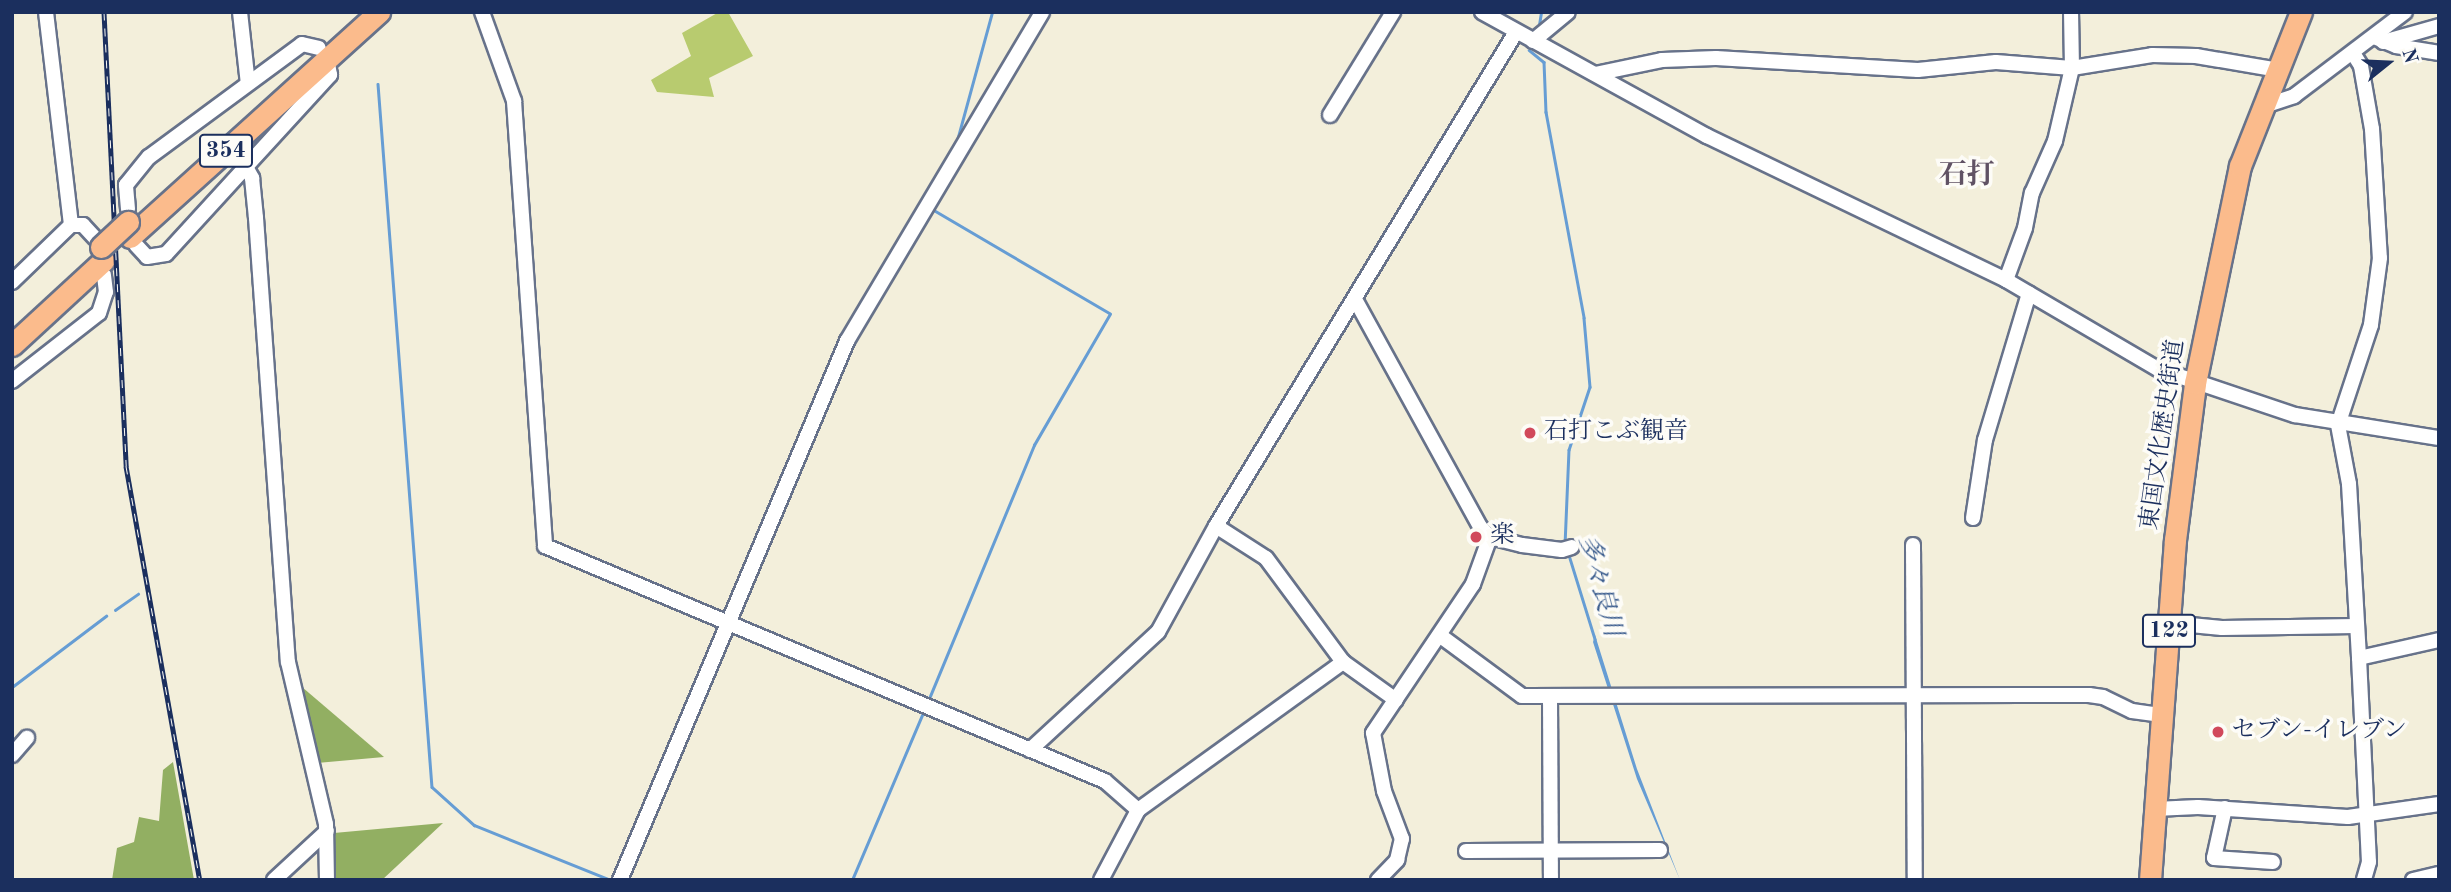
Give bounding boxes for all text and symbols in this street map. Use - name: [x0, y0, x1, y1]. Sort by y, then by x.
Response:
- north arrow: [2353, 28, 2423, 98]
- text: N: [2397, 47, 2420, 66]
- road number: 354: [198, 132, 254, 170]
- district label: 石打: [1939, 159, 1995, 193]
- street label: 東国文化歴史街道: [2136, 338, 2192, 532]
- place label: 石打こぶ観音: [1544, 419, 1688, 447]
- marker: 石打こぶ観音: [1522, 425, 1538, 441]
- place label: 楽: [1490, 523, 1514, 551]
- marker: 楽: [1468, 529, 1484, 545]
- water label: 多々良川: [1570, 532, 1628, 640]
- road number: 122: [2141, 611, 2197, 650]
- place label: セブン-イレブン: [2232, 718, 2409, 746]
- marker: セブン-イレブン: [2210, 724, 2226, 740]

